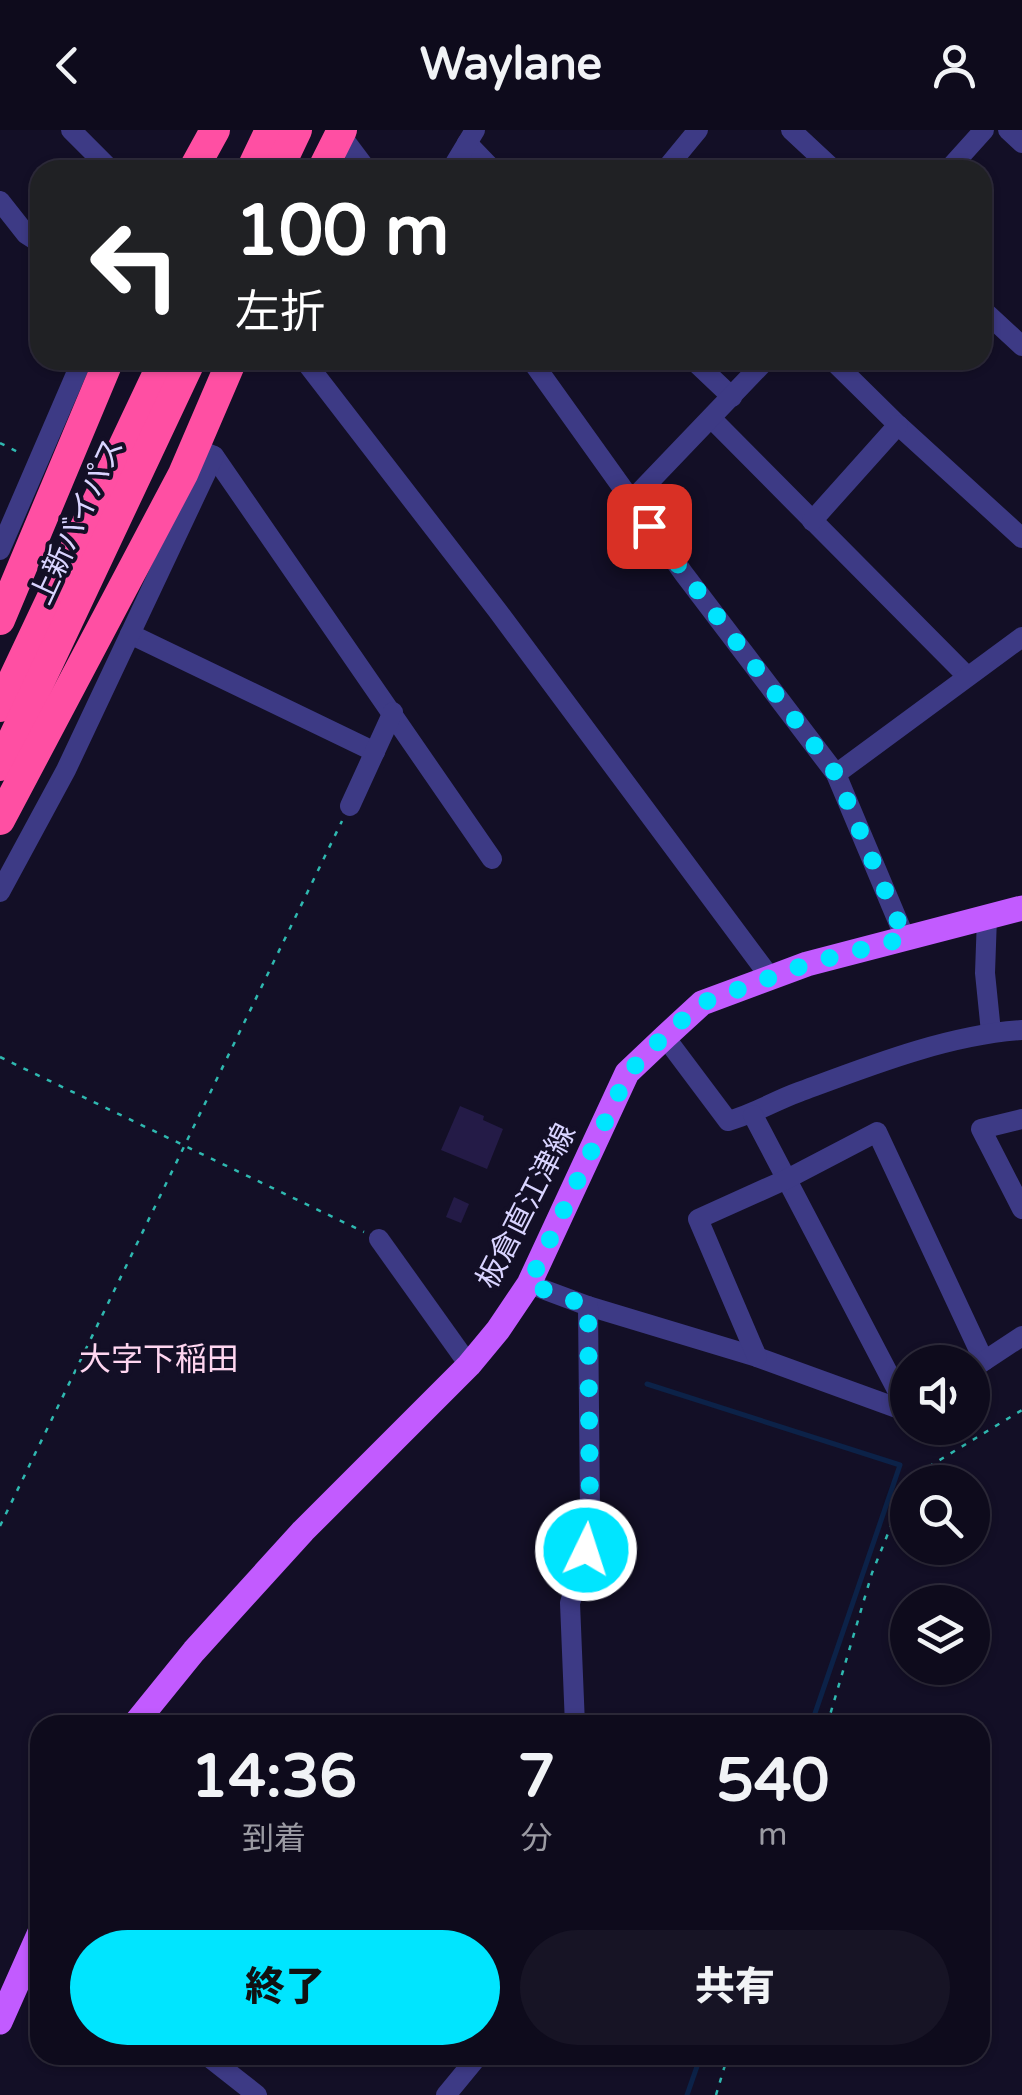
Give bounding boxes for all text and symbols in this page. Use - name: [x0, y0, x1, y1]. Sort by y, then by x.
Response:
- icon: back: [40, 38, 95, 93]
- text: Waylane: [420, 38, 602, 92]
- icon: person: [927, 38, 982, 93]
- text: 100 m: [235, 190, 449, 274]
- icon: left: [70, 200, 200, 330]
- text: 左折: [235, 286, 325, 340]
- street label: 上新バイパス: [23, 432, 132, 610]
- pin: [607, 484, 692, 569]
- icon: arrive: [622, 499, 677, 554]
- street label: 板倉直江津線: [469, 1118, 584, 1295]
- district label: 大字下稲田: [79, 1341, 239, 1379]
- map controls: [890, 1345, 990, 1685]
- button: sound: [890, 1345, 990, 1445]
- button: search: [890, 1465, 990, 1565]
- position arrow: [534, 1498, 638, 1602]
- button: layers: [890, 1585, 990, 1685]
- text: 14:36: [191, 1741, 357, 1813]
- text: 7: [518, 1741, 555, 1813]
- text: 540: [716, 1745, 829, 1817]
- text: m: [758, 1816, 787, 1854]
- text: 到着: [242, 1820, 306, 1858]
- text: 分: [521, 1820, 553, 1858]
- button: 終了: [70, 1930, 500, 2045]
- button: 共有: [520, 1930, 950, 2045]

